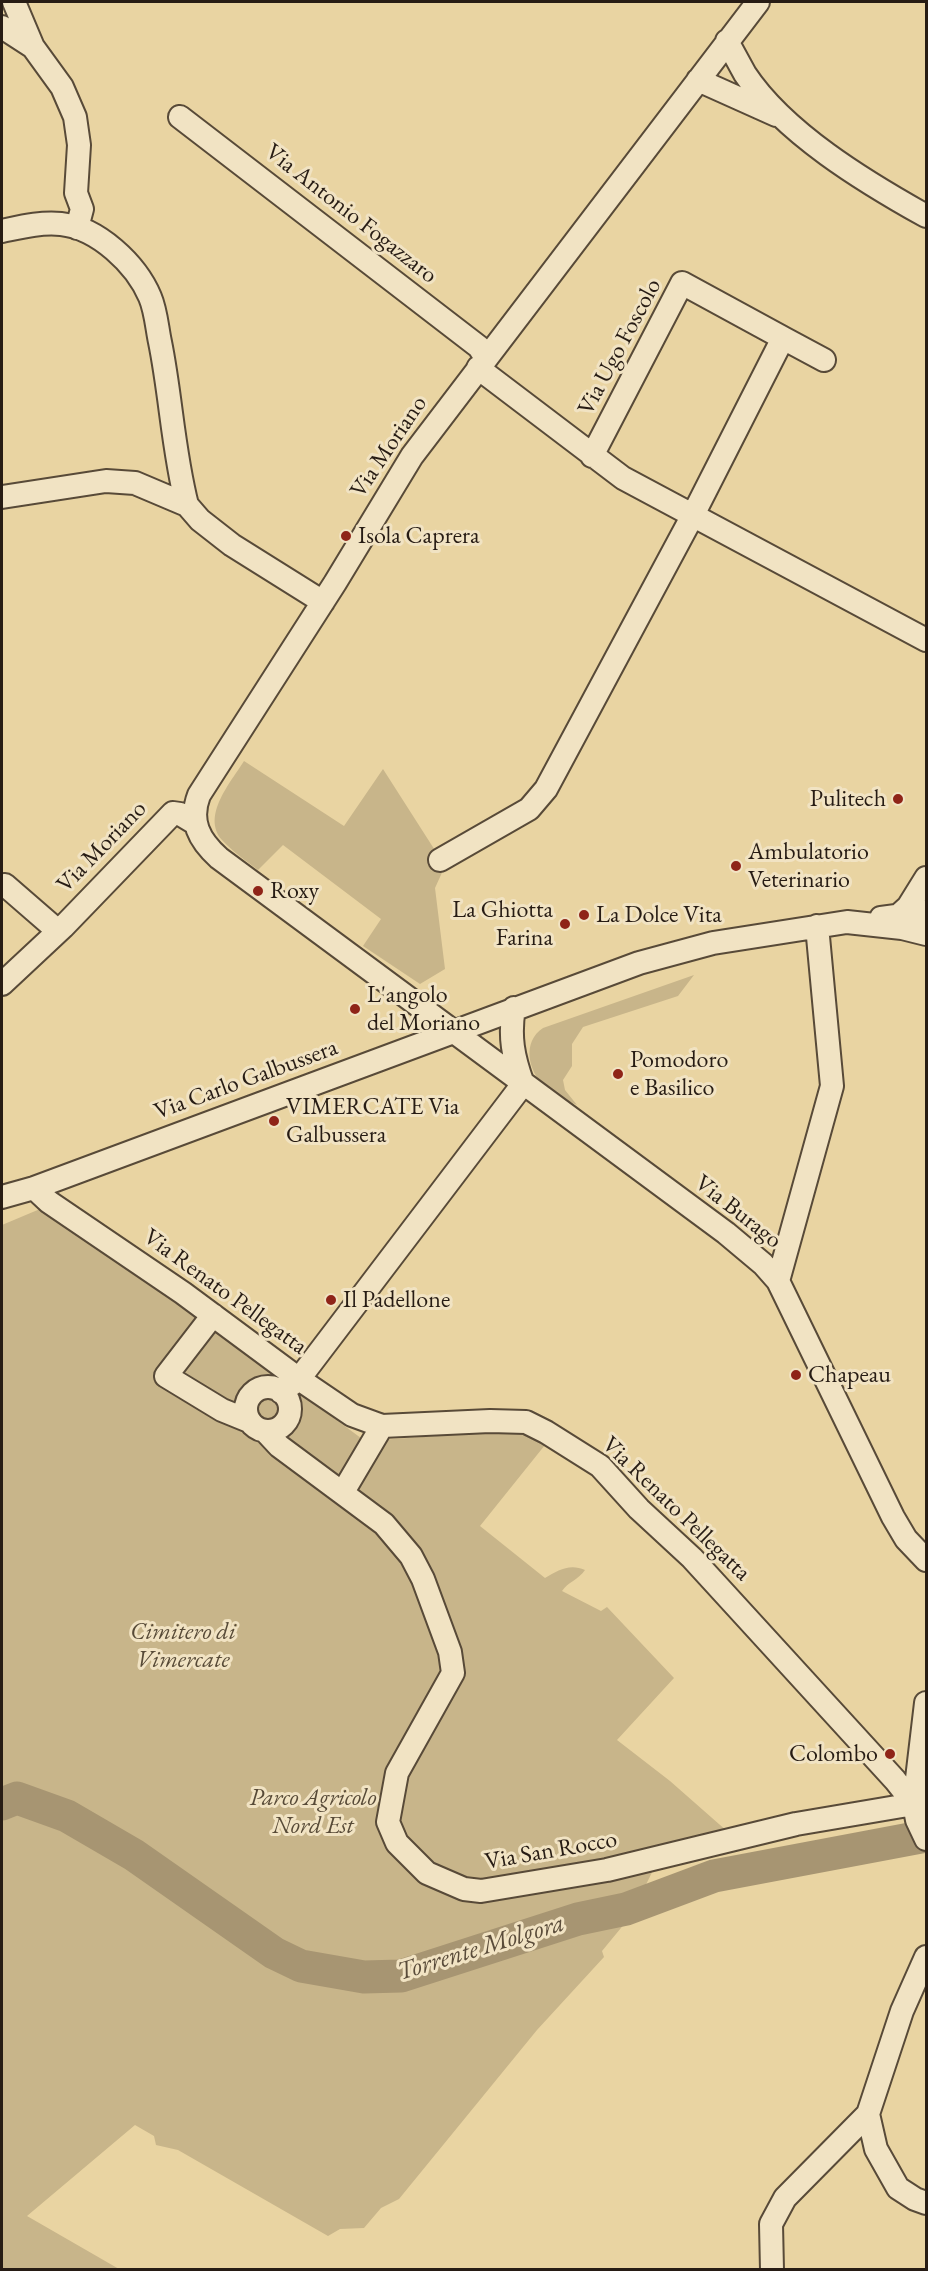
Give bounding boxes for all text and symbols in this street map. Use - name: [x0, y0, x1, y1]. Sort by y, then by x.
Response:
- street label: Via Antonio Fogazzaro: [259, 138, 443, 290]
- street label: Via Ugo Foscolo: [572, 274, 668, 420]
- street label: Via Moriano: [344, 390, 434, 504]
- place label: Isola Caprera: [358, 522, 480, 550]
- marker: Isola Caprera: [339, 529, 353, 543]
- place label: Pulitech: [810, 785, 886, 813]
- marker: Pulitech: [891, 792, 905, 806]
- street label: Via Moriano: [51, 795, 153, 899]
- place label: Ambulatorio Veterinario: [748, 838, 869, 894]
- marker: Ambulatorio Veterinario: [729, 859, 743, 873]
- place label: Roxy: [270, 877, 319, 905]
- marker: Roxy: [251, 884, 265, 898]
- place label: La Ghiotta Farina: [452, 896, 553, 952]
- place label: La Dolce Vita: [596, 901, 722, 929]
- marker: La Dolce Vita: [577, 908, 591, 922]
- marker: La Ghiotta Farina: [558, 917, 572, 931]
- place label: L'angolo del Moriano: [367, 981, 480, 1037]
- marker: L'angolo del Moriano: [348, 1002, 362, 1016]
- street label: Via Carlo Galbussera: [150, 1033, 342, 1127]
- place label: Pomodoro e Basilico: [630, 1046, 728, 1102]
- marker: Pomodoro e Basilico: [611, 1067, 625, 1081]
- place label: VIMERCATE Via Galbussera: [286, 1093, 459, 1149]
- marker: VIMERCATE Via Galbussera: [267, 1114, 281, 1128]
- street label: Via Burago: [689, 1169, 787, 1255]
- street label: Via Renato Pellegatta: [137, 1223, 313, 1361]
- place label: Il Padellone: [343, 1286, 450, 1314]
- marker: Il Padellone: [324, 1293, 338, 1307]
- place label: Chapeau: [808, 1361, 891, 1389]
- marker: Chapeau: [789, 1368, 803, 1382]
- street label: Via Renato Pellegatta: [596, 1431, 756, 1587]
- park label: Cimitero di Vimercate: [130, 1618, 236, 1674]
- place label: Colombo: [789, 1740, 878, 1768]
- marker: Colombo: [883, 1747, 897, 1761]
- park label: Parco Agricolo Nord Est: [249, 1784, 377, 1840]
- street label: Via San Rocco: [483, 1825, 619, 1877]
- water label: Torrente Molgora: [394, 1908, 568, 1988]

